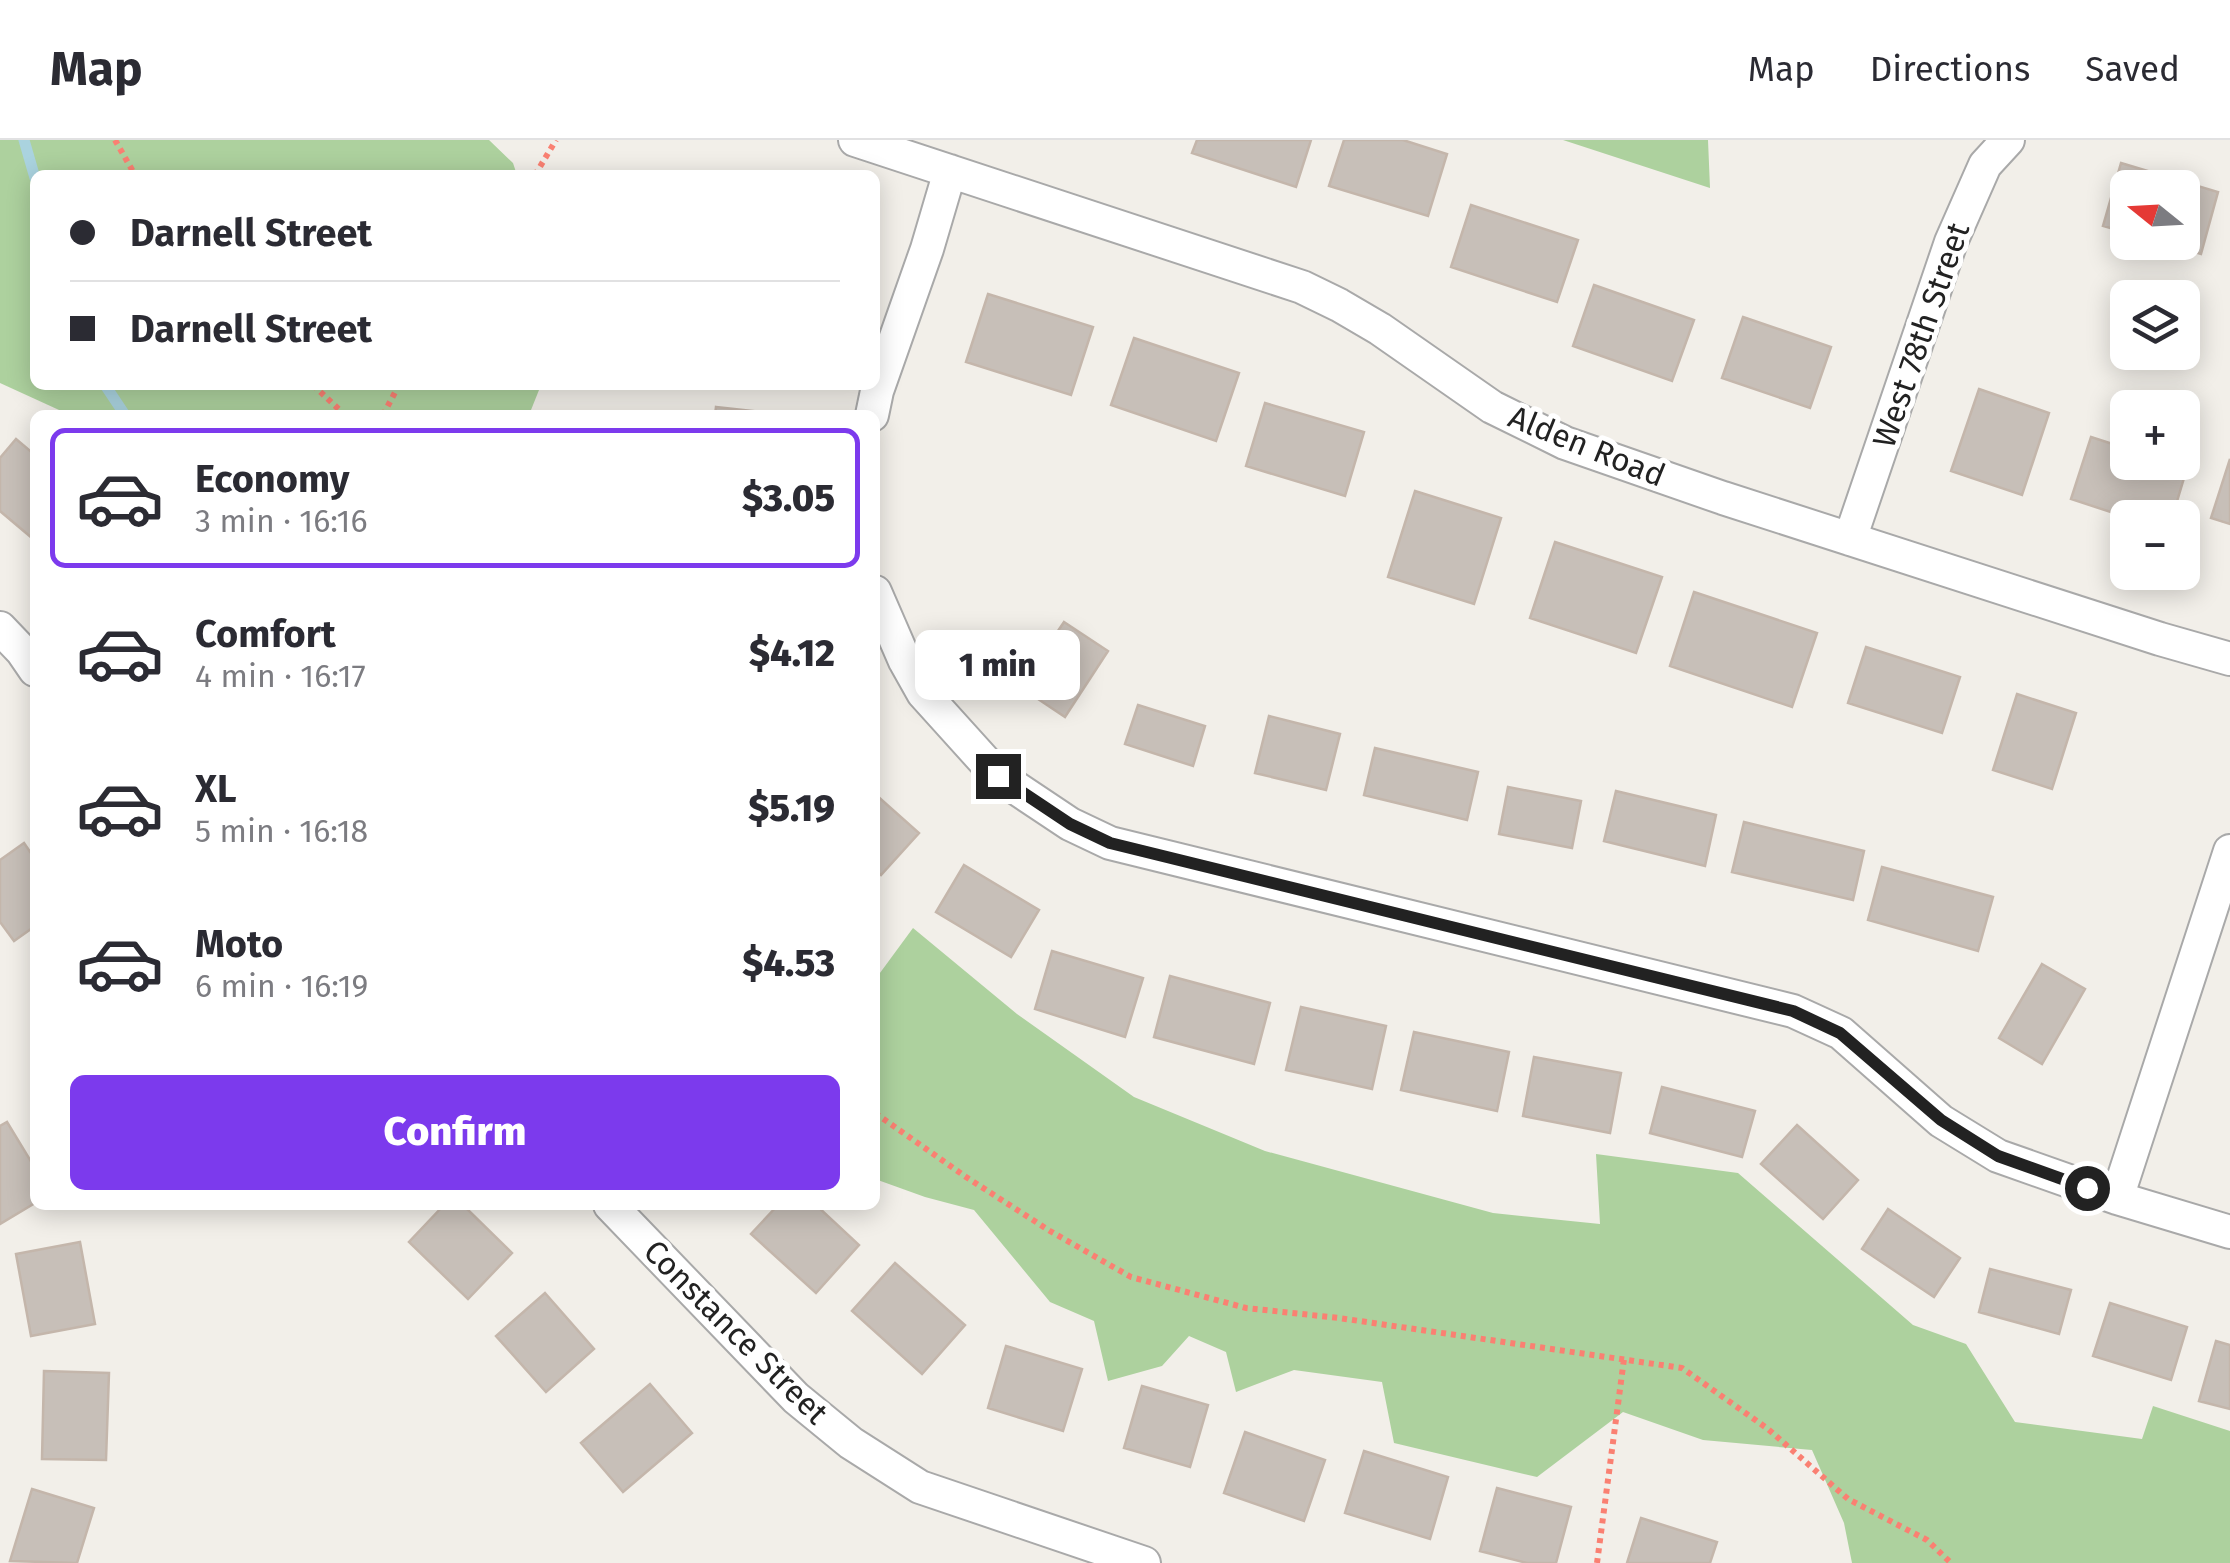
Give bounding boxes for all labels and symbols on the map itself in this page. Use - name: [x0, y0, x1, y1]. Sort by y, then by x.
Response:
- north arrow: [2110, 170, 2200, 260]
- street label: West 78th Street: [1865, 217, 1977, 452]
- street label: Alden Road: [1503, 397, 1671, 495]
- callout: 1 min: [916, 631, 1080, 701]
- route end: [976, 754, 1021, 799]
- route start: [2065, 1166, 2110, 1211]
- street label: Constance Street: [636, 1232, 836, 1432]

